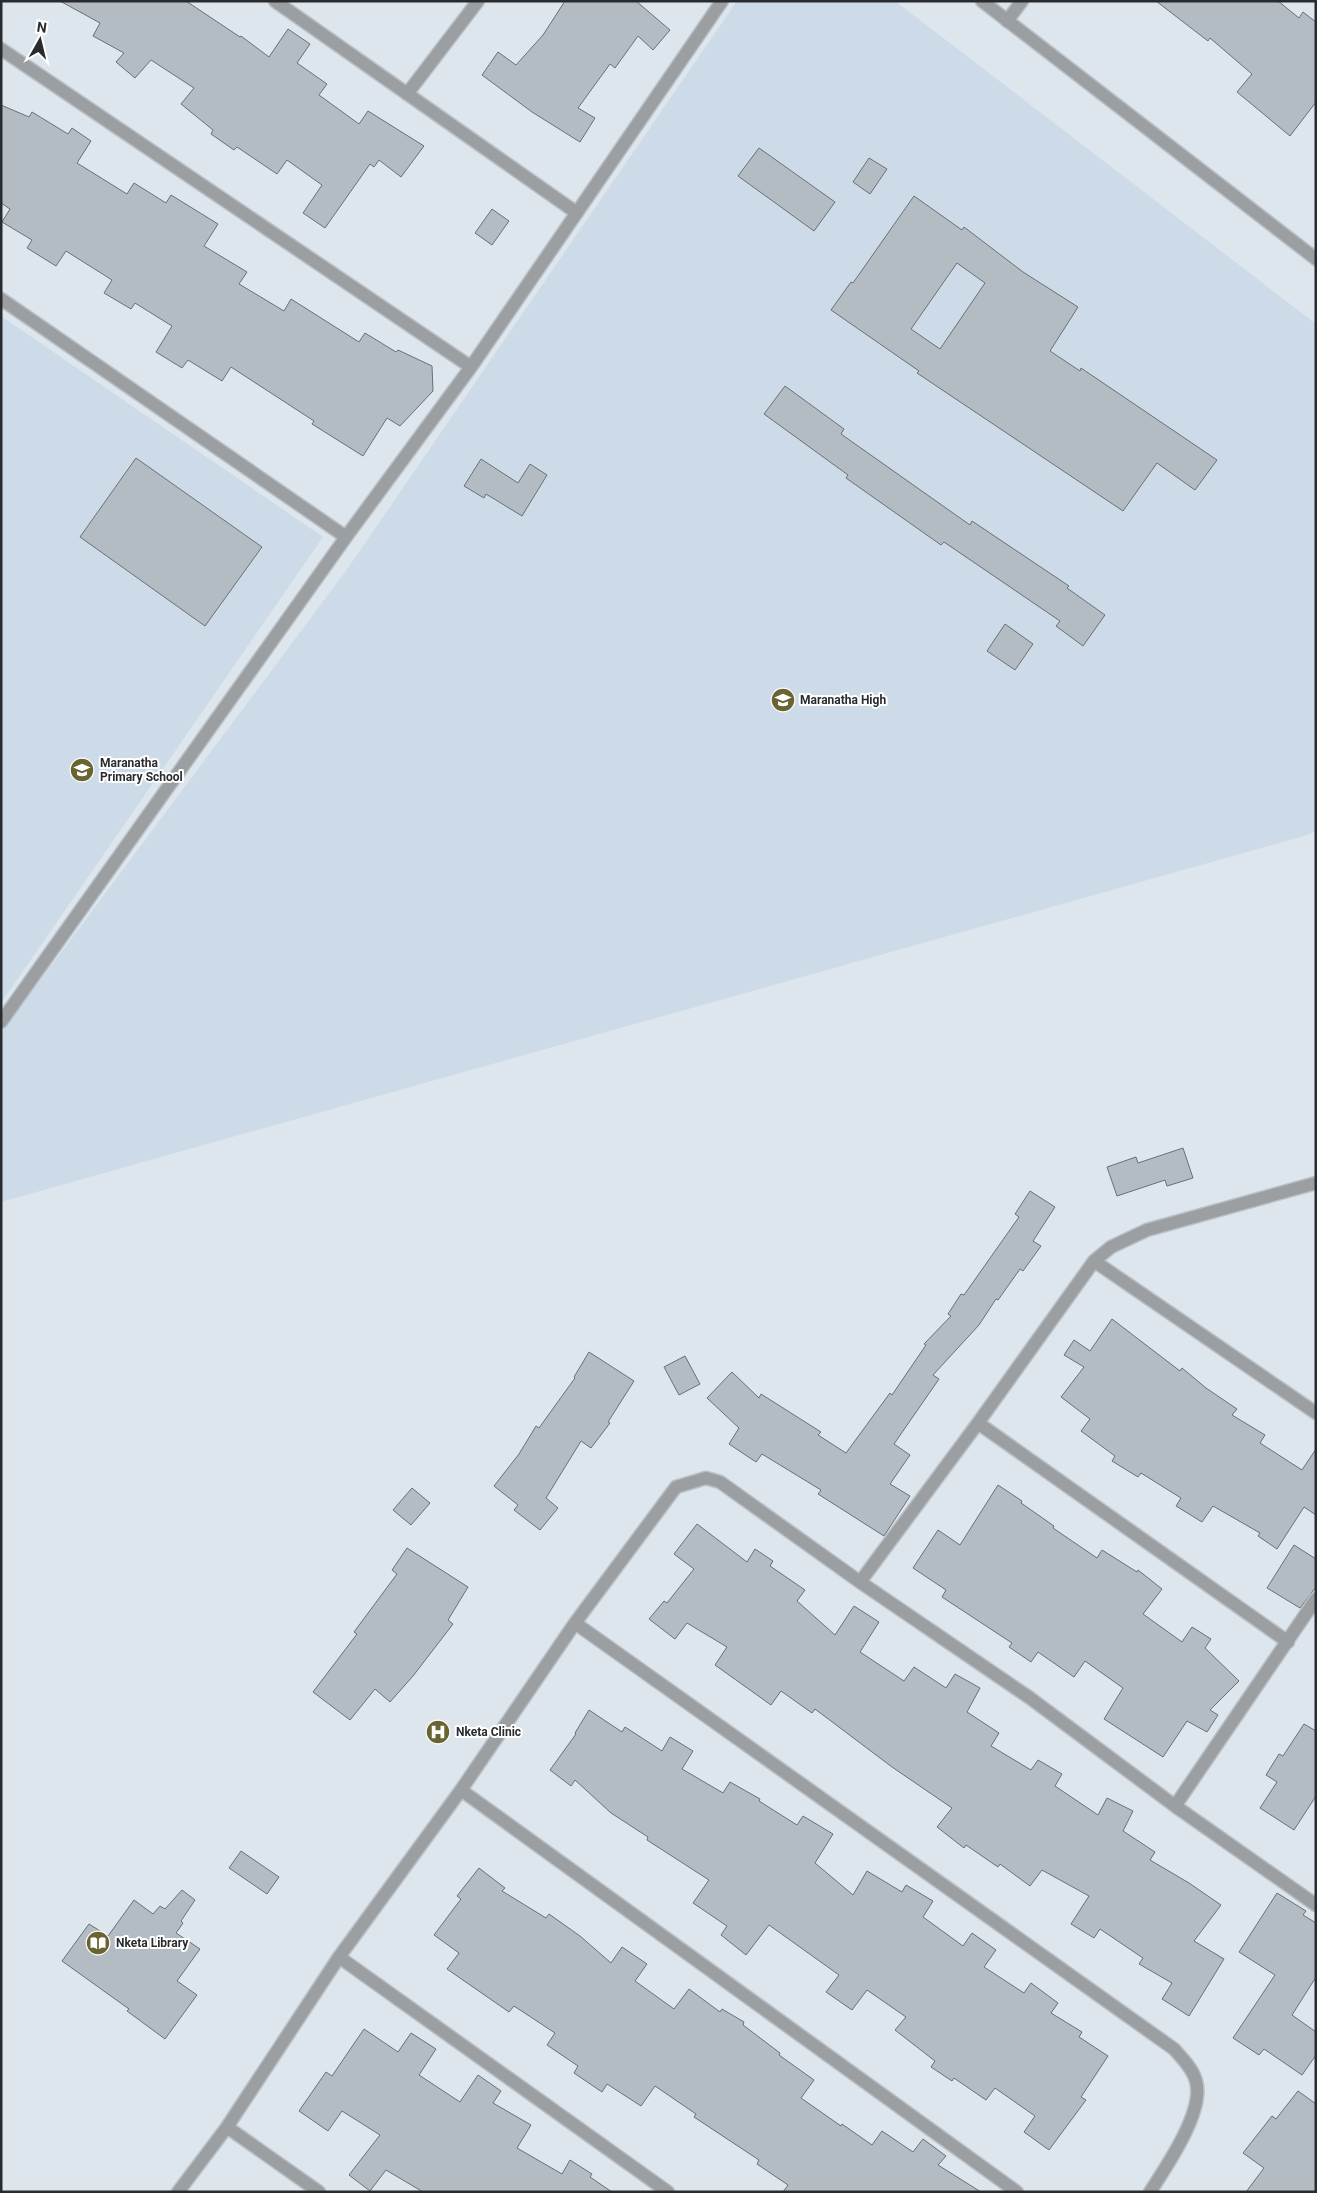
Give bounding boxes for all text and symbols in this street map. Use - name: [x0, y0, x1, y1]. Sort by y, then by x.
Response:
- north arrow: [15, 15, 65, 65]
- text: N: [36, 19, 48, 36]
- school or university icon: Maranatha High: [770, 687, 796, 713]
- place label: Maranatha High: [800, 693, 886, 707]
- place label: Maranatha Primary School: [100, 756, 183, 784]
- school or university icon: Maranatha Primary School: [69, 757, 95, 783]
- hospital icon: Nketa Clinic: [425, 1719, 451, 1745]
- place label: Nketa Clinic: [456, 1725, 521, 1739]
- library icon: Nketa Library: [85, 1930, 111, 1956]
- place label: Nketa Library: [116, 1936, 189, 1950]

